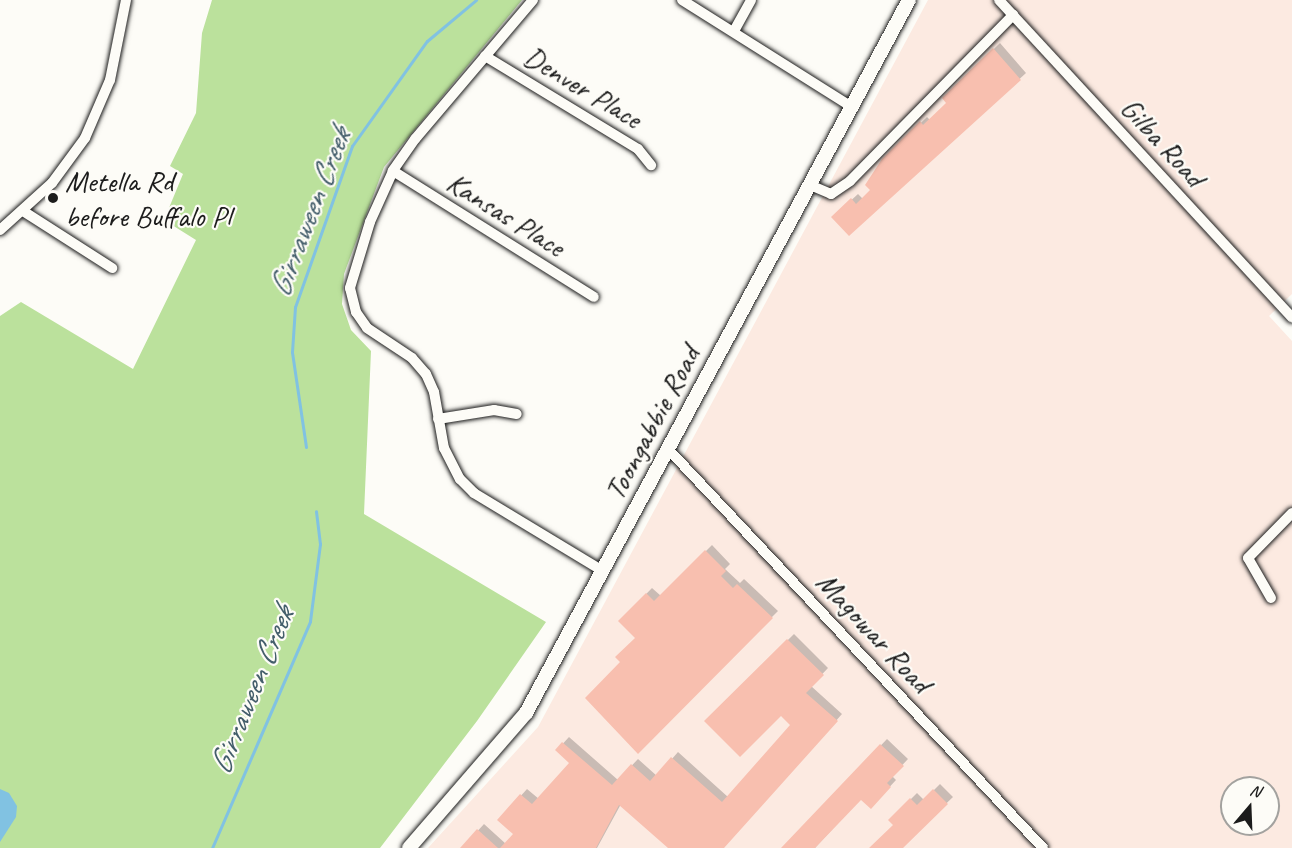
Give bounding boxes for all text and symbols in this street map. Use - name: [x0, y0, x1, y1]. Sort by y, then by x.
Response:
- street label: Denver Place: [517, 38, 649, 136]
- street label: Gilba Road: [1113, 90, 1213, 194]
- water label: Girraween Creek: [260, 124, 360, 302]
- place label: Metella Rd before Buffalo Pl: [65, 163, 231, 234]
- street label: Kansas Place: [440, 164, 572, 264]
- marker: Metella Rd before Buffalo Pl: [46, 191, 60, 205]
- street label: Toongabbie Road: [597, 341, 707, 505]
- street label: Magowar Road: [809, 564, 939, 700]
- water label: Girraween Creek: [201, 602, 303, 780]
- north arrow: [1220, 776, 1280, 836]
- text: N: [1247, 780, 1263, 802]

